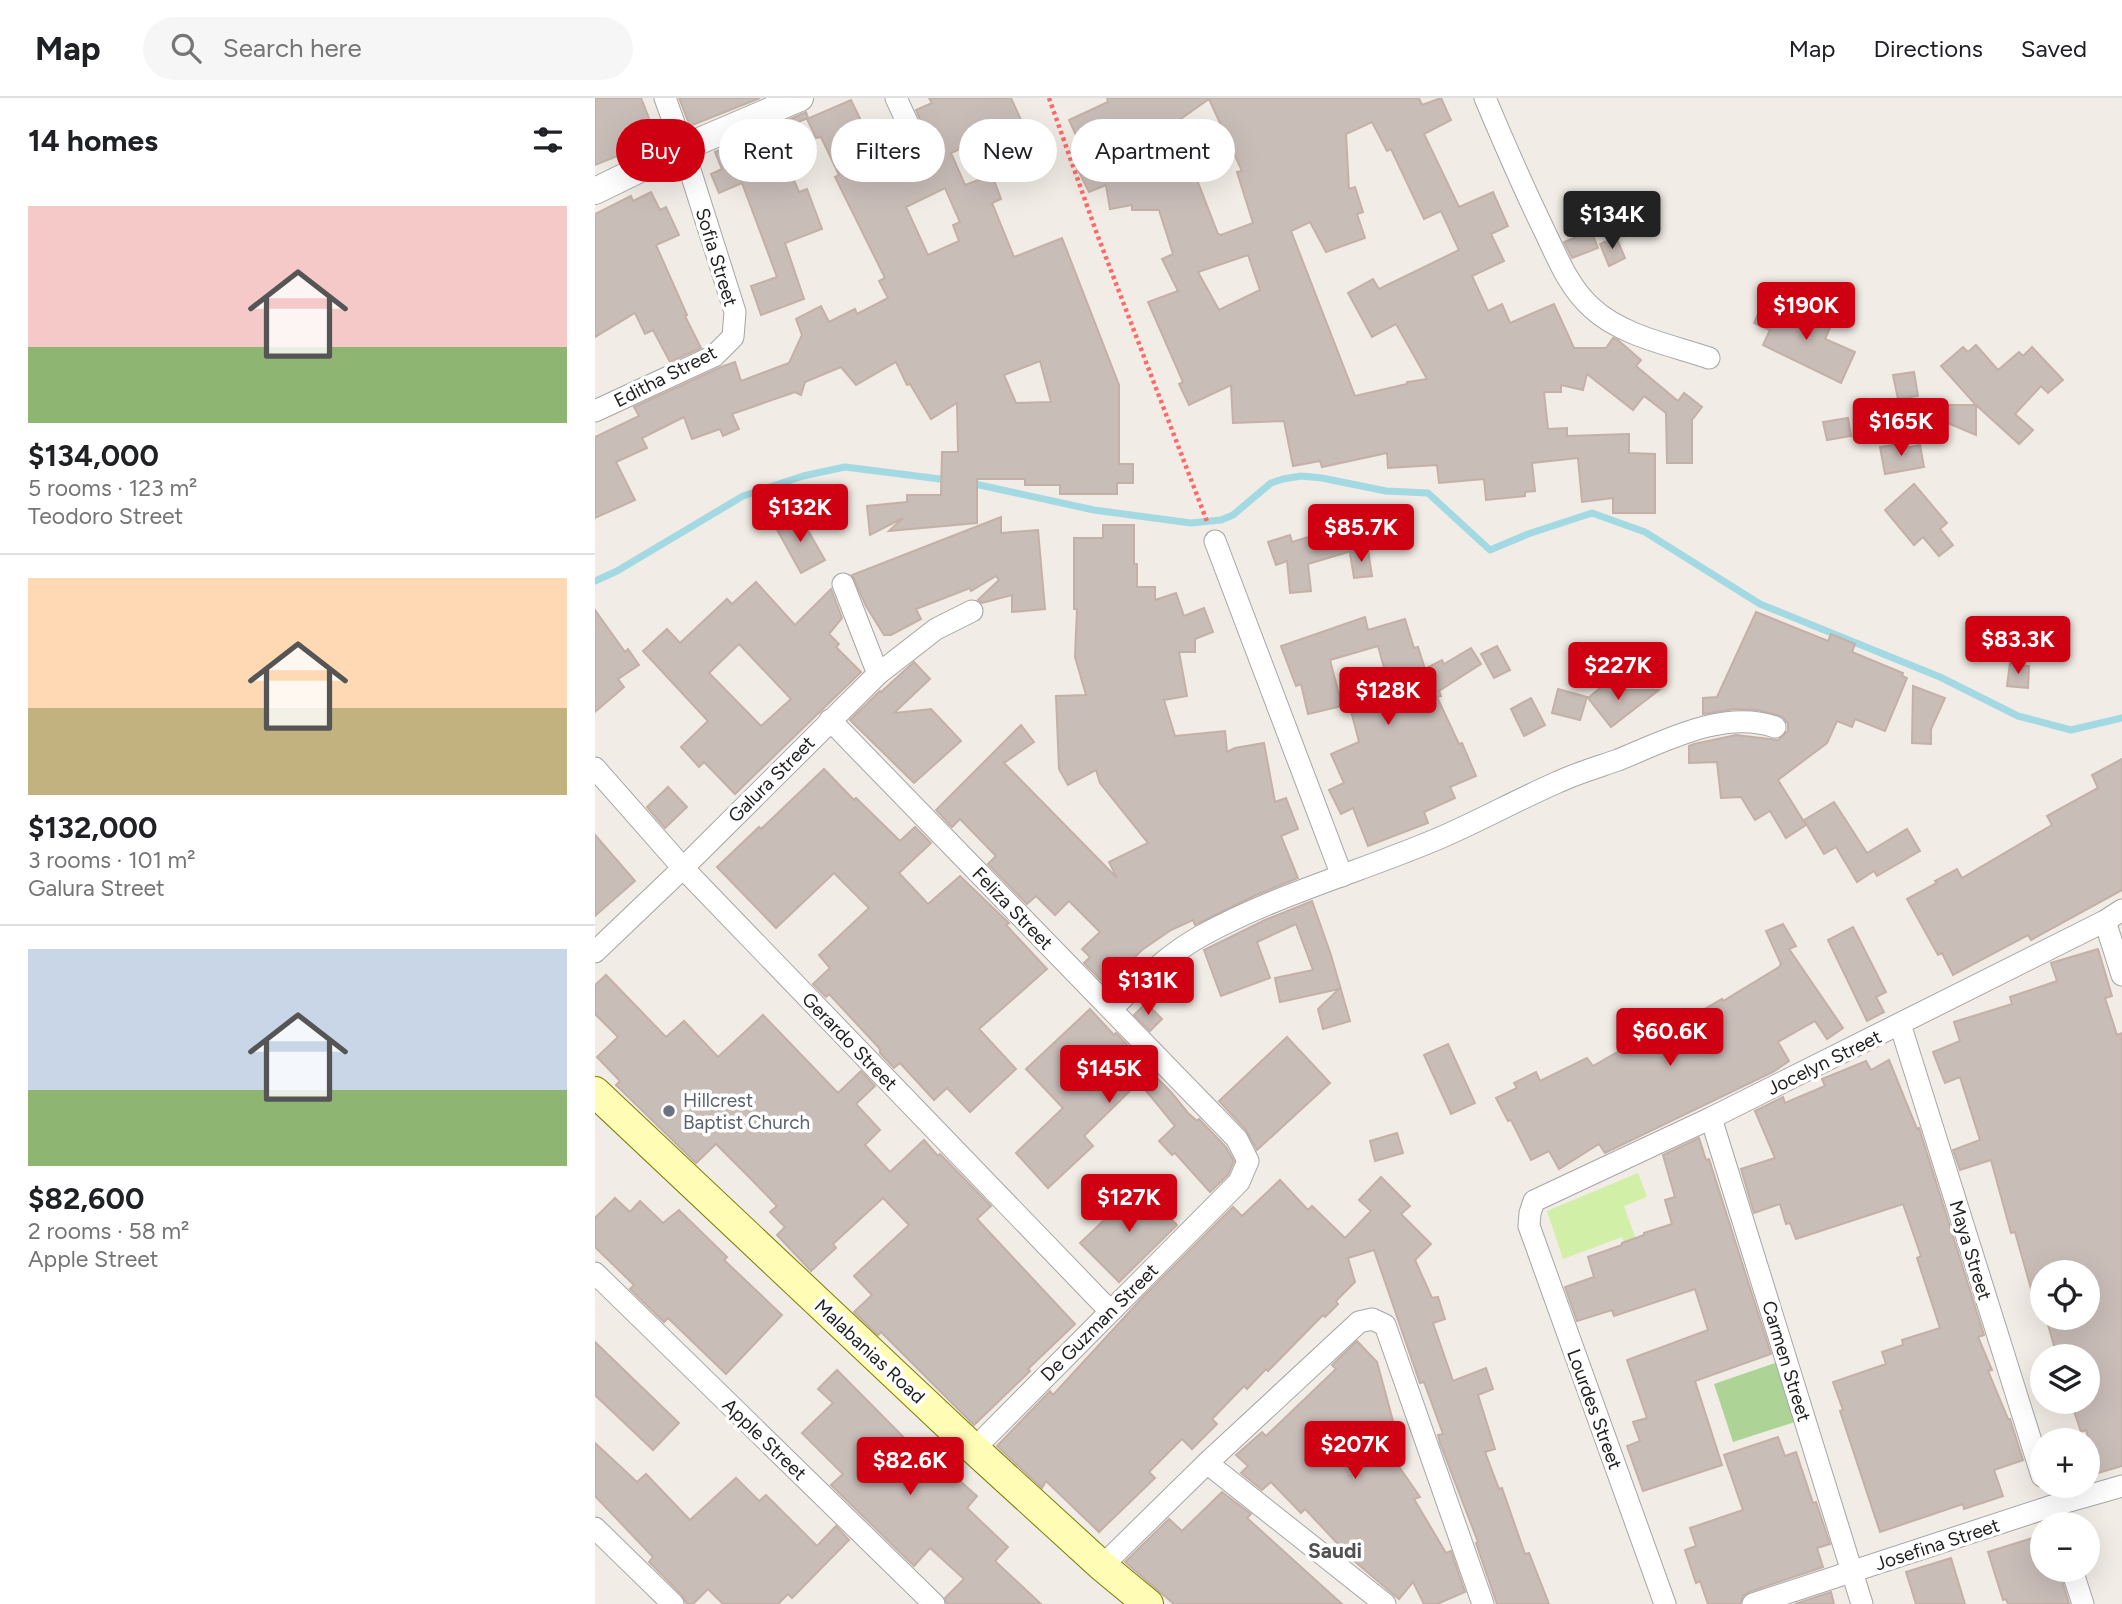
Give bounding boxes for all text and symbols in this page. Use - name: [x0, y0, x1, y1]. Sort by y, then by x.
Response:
- search box: [143, 17, 633, 80]
- text: Map: [35, 29, 101, 68]
- icon: search: [167, 29, 205, 67]
- text: Search here: [223, 32, 362, 64]
- text: Map: [1789, 34, 1835, 63]
- text: Directions: [1873, 34, 1983, 63]
- text: Saved: [2021, 34, 2087, 63]
- chip: Buy: [616, 119, 705, 182]
- chip: Rent: [719, 119, 817, 182]
- chip: Filters: [831, 119, 945, 182]
- chip: New: [959, 119, 1057, 182]
- chip: Apartment: [1071, 119, 1235, 182]
- icon: filters: [529, 121, 567, 159]
- text: 14 homes: [28, 122, 158, 159]
- pin: $134K: [1563, 192, 1661, 251]
- text: $134K: [1579, 200, 1645, 228]
- street label: Sofia Street: [691, 205, 742, 309]
- icon: home: [235, 251, 361, 377]
- pin: $190K: [1757, 282, 1855, 342]
- text: $190K: [1773, 291, 1839, 319]
- street label: Editha Street: [610, 341, 720, 412]
- pin: $165K: [1852, 398, 1950, 458]
- text: $165K: [1869, 407, 1933, 435]
- text: $134,000: [28, 437, 159, 474]
- text: 5 rooms · 123 m²: [28, 474, 197, 502]
- pin: $132K: [751, 484, 849, 544]
- text: $132K: [768, 493, 832, 521]
- text: Teodoro Street: [28, 502, 183, 530]
- pin: $85.7K: [1304, 504, 1418, 564]
- text: $85.7K: [1324, 513, 1398, 541]
- pin: $83.3K: [1961, 616, 2075, 676]
- icon: home: [235, 623, 361, 749]
- text: $83.3K: [1981, 625, 2055, 653]
- pin: $227K: [1569, 642, 1667, 702]
- text: $227K: [1584, 651, 1652, 679]
- pin: $128K: [1339, 668, 1437, 727]
- text: $128K: [1355, 676, 1421, 704]
- street label: Galura Street: [723, 731, 819, 827]
- text: $132,000: [28, 809, 157, 846]
- text: 3 rooms · 101 m²: [28, 846, 195, 874]
- street label: Feliza Street: [968, 862, 1058, 954]
- text: Galura Street: [28, 874, 165, 902]
- pin: $131K: [1099, 958, 1197, 1017]
- text: $131K: [1118, 966, 1178, 994]
- street label: Gerardo Street: [797, 988, 902, 1095]
- icon: home: [235, 994, 361, 1120]
- pin: $60.6K: [1613, 1009, 1727, 1068]
- text: $60.6K: [1632, 1017, 1708, 1045]
- street label: Jocelyn Street: [1763, 1025, 1885, 1100]
- pin: $145K: [1060, 1046, 1158, 1105]
- text: $145K: [1076, 1054, 1142, 1082]
- place label: Hillcrest Baptist Church: [683, 1089, 810, 1134]
- marker: Hillcrest Baptist Church: [661, 1103, 677, 1119]
- pin: $127K: [1080, 1174, 1178, 1234]
- text: $82,600: [28, 1180, 144, 1217]
- text: $127K: [1097, 1183, 1161, 1211]
- street label: Maya Street: [1944, 1198, 1997, 1303]
- text: 2 rooms · 58 m²: [28, 1217, 189, 1245]
- text: Apple Street: [28, 1245, 158, 1273]
- street label: De Guzman Street: [1036, 1259, 1163, 1386]
- map controls: [2030, 1260, 2100, 1582]
- button: locate: [2030, 1260, 2100, 1330]
- street label: Malabanias Road: [810, 1294, 930, 1408]
- street label: Carmen Street: [1757, 1298, 1816, 1424]
- button: layers: [2030, 1344, 2100, 1414]
- street label: Lourdes Street: [1562, 1346, 1627, 1472]
- street label: Apple Street: [718, 1394, 811, 1485]
- pin: $207K: [1306, 1422, 1404, 1481]
- button: +: [2030, 1428, 2100, 1498]
- text: $207K: [1320, 1430, 1390, 1458]
- pin: $82.6K: [853, 1438, 967, 1497]
- text: $82.6K: [873, 1446, 947, 1474]
- button: −: [2030, 1512, 2100, 1582]
- street label: Josefina Street: [1872, 1514, 2002, 1575]
- district label: Saudi: [1308, 1538, 1362, 1563]

